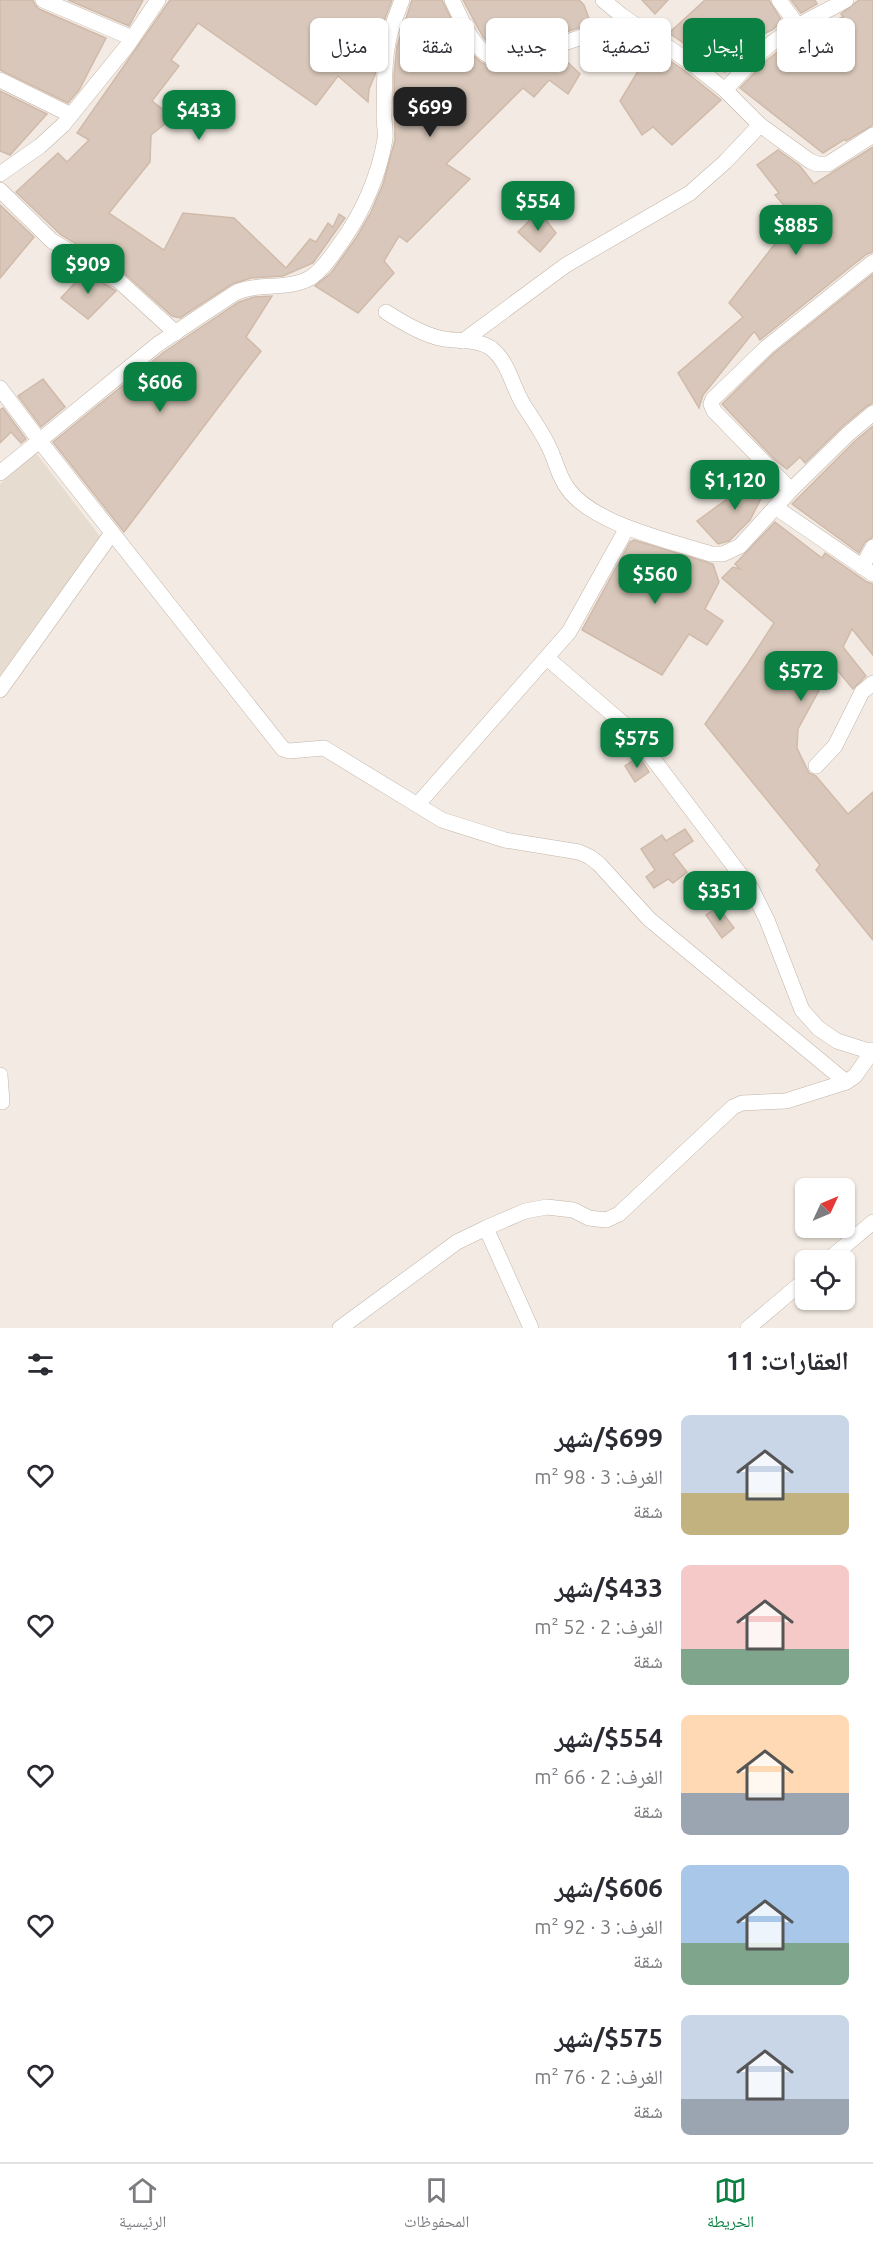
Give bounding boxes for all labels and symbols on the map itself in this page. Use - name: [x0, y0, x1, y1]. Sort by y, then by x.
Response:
- pin: $699: [394, 87, 466, 138]
- pin: $433: [163, 90, 235, 141]
- pin: $554: [502, 181, 574, 232]
- pin: $885: [760, 205, 832, 256]
- pin: $909: [52, 244, 124, 295]
- pin: $606: [124, 362, 196, 413]
- pin: $1,120: [686, 460, 784, 511]
- pin: $560: [619, 554, 691, 605]
- pin: $572: [765, 651, 837, 702]
- pin: $575: [601, 718, 673, 769]
- pin: $351: [684, 871, 756, 922]
- north arrow: [795, 1178, 855, 1238]

